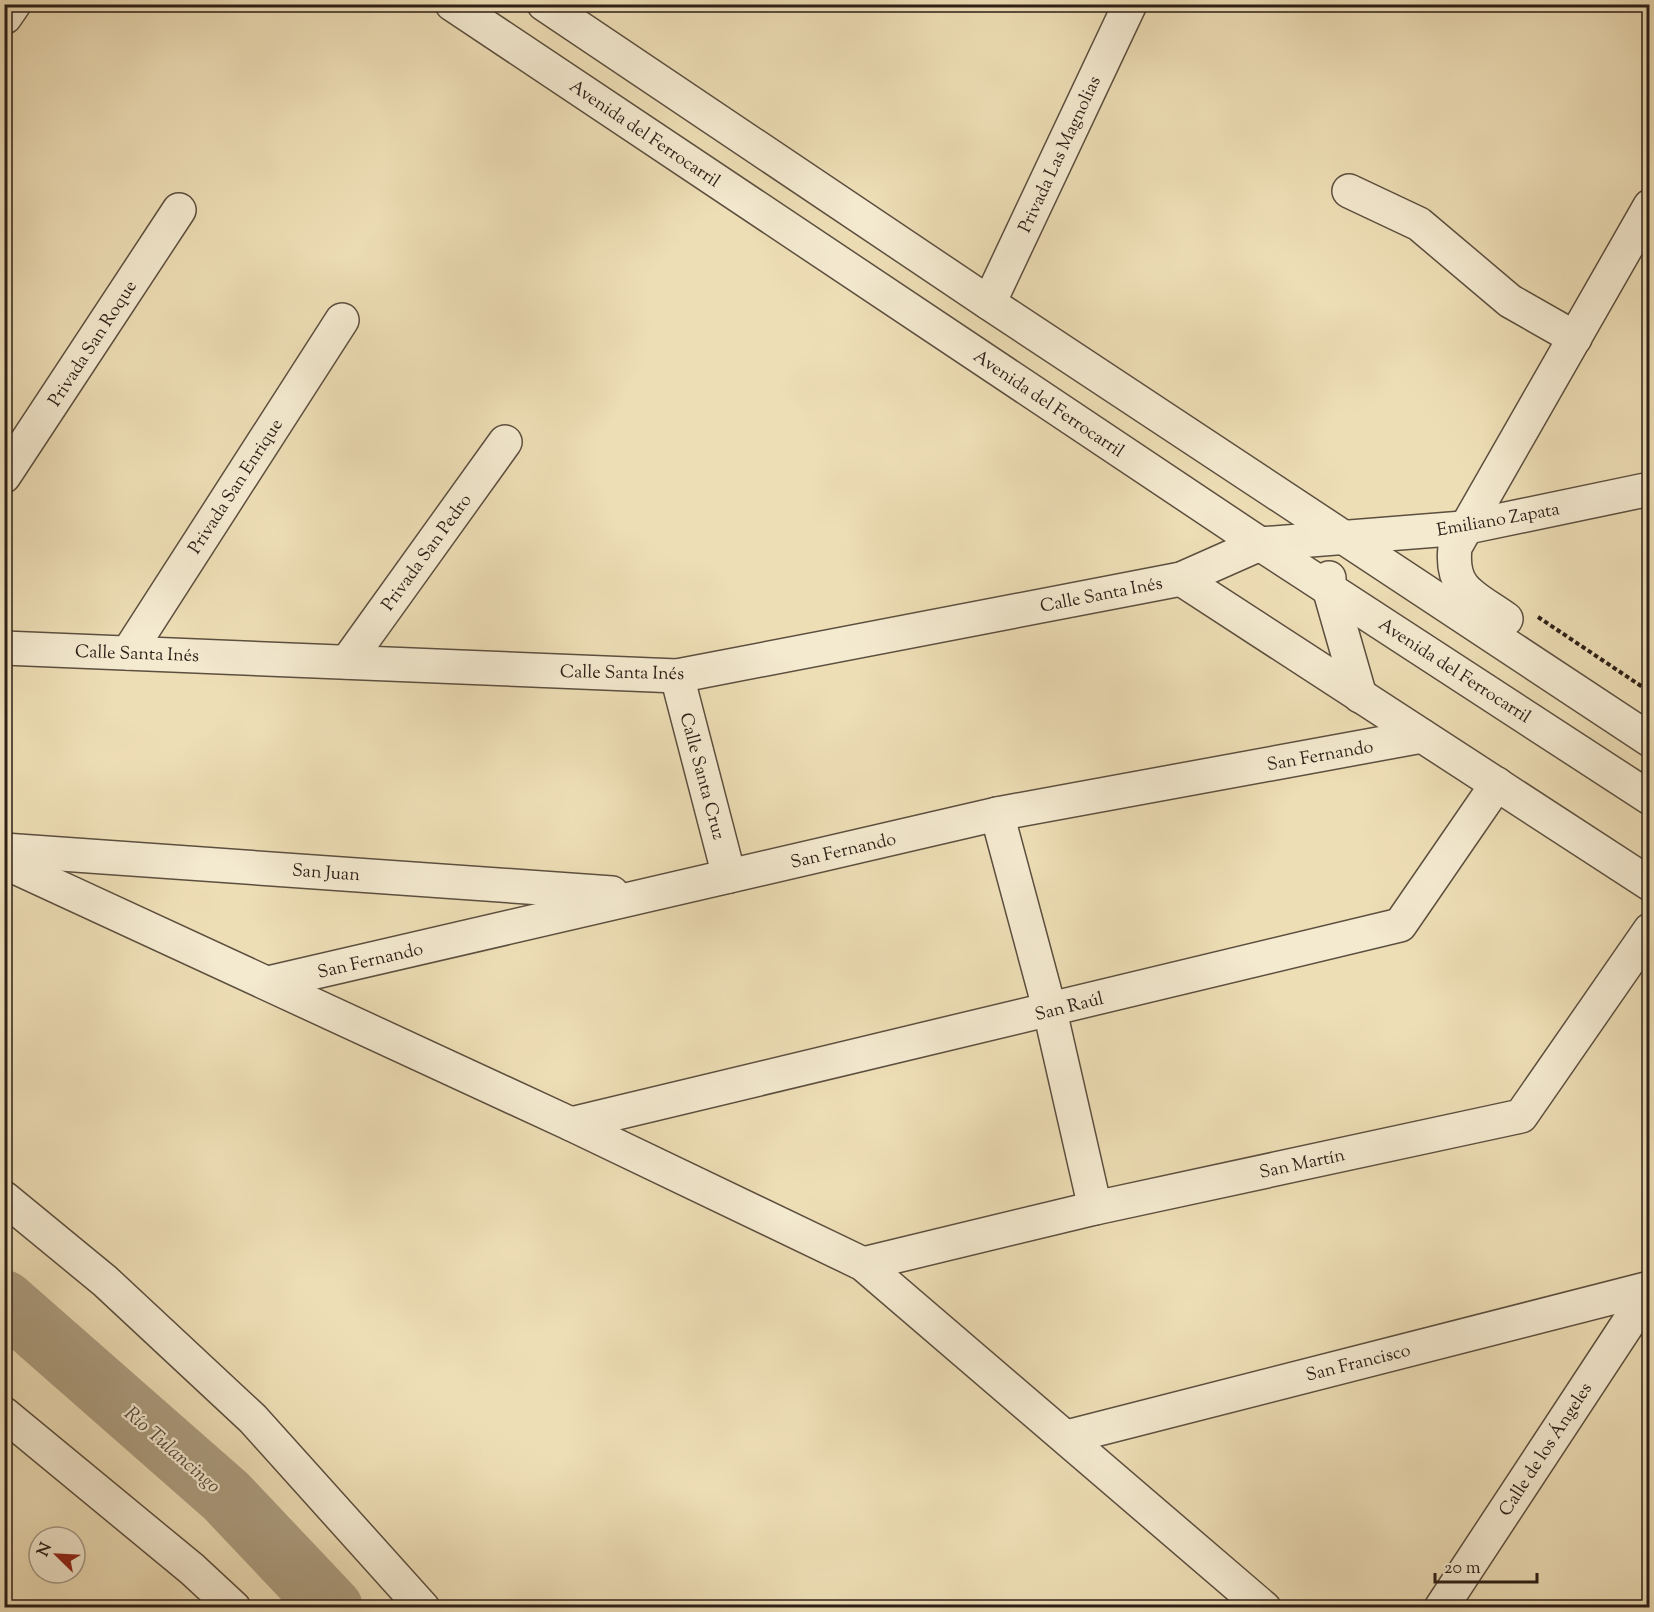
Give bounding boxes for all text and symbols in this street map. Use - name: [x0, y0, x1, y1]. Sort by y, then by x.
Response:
- street label: Privada Las Magnolias: [1013, 72, 1109, 238]
- street label: Avenida del Ferrocarril: [563, 74, 725, 195]
- street label: Privada San Roque: [43, 276, 144, 412]
- street label: Avenida del Ferrocarril: [967, 344, 1129, 465]
- street label: Privada San Enrique: [183, 414, 290, 560]
- street label: Privada San Pedro: [376, 489, 479, 617]
- street label: Emiliano Zapata: [1435, 497, 1562, 545]
- street label: Calle Santa Inés: [1038, 571, 1165, 621]
- street label: Avenida del Ferrocarril: [1372, 612, 1535, 731]
- street label: Calle Santa Inés: [74, 640, 199, 670]
- street label: Calle Santa Inés: [560, 660, 684, 688]
- street label: Calle Santa Cruz: [672, 710, 731, 843]
- street label: San Fernando: [1265, 735, 1376, 779]
- street label: San Fernando: [788, 827, 899, 877]
- street label: San Juan: [291, 859, 361, 889]
- street label: San Fernando: [315, 937, 426, 987]
- street label: San Raúl: [1032, 987, 1107, 1029]
- street label: San Martín: [1257, 1143, 1348, 1187]
- street label: San Francisco: [1303, 1338, 1414, 1389]
- street label: Calle de los Ángeles: [1494, 1378, 1600, 1522]
- water label: Río Tulancingo: [117, 1401, 226, 1501]
- north arrow: [27, 1525, 87, 1585]
- text: N: [32, 1539, 59, 1560]
- scale bar: [1435, 1546, 1537, 1584]
- text: 20 m: [1444, 1556, 1481, 1582]

